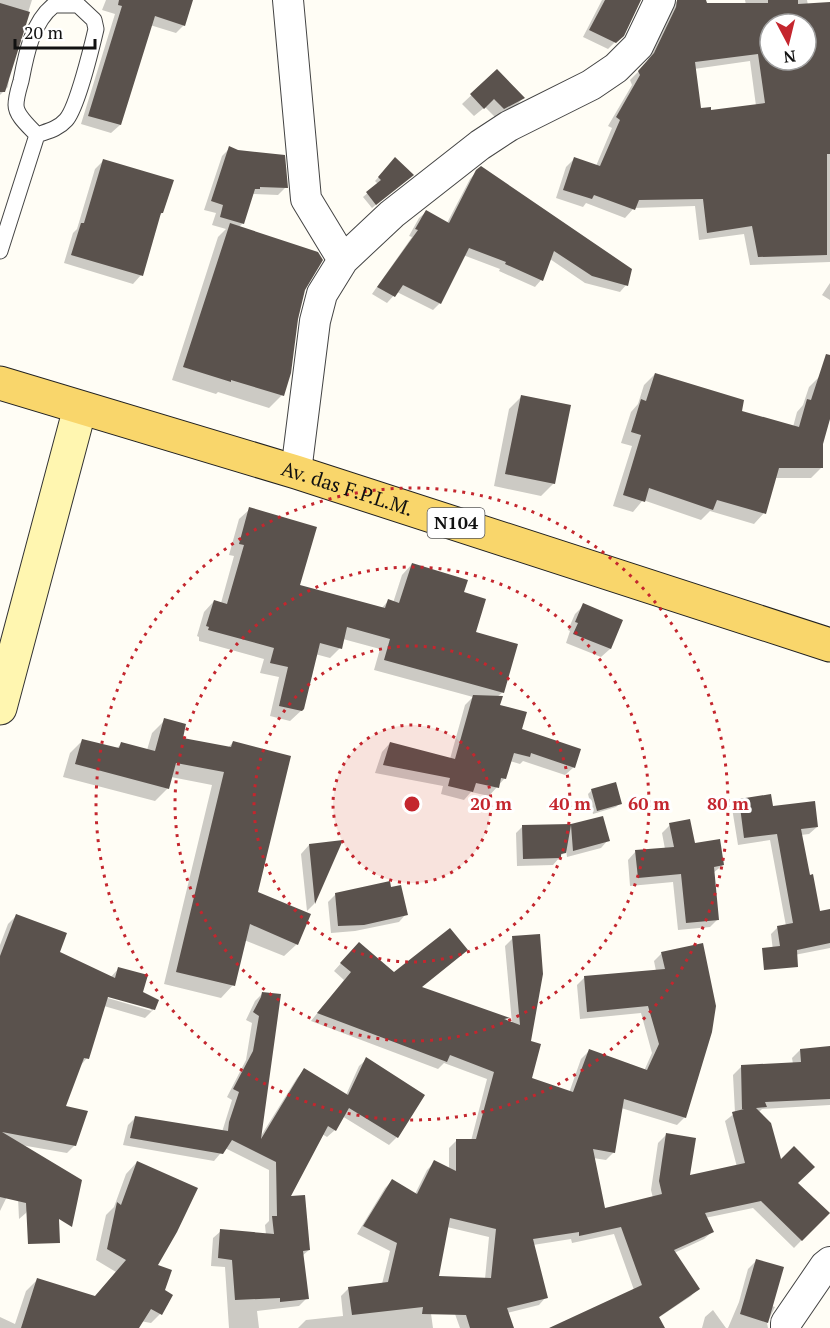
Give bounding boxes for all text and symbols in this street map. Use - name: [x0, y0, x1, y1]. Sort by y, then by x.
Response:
- scale bar: [15, 12, 94, 50]
- north arrow: [758, 12, 818, 72]
- text: 20 m: [24, 20, 64, 44]
- text: N: [782, 45, 797, 69]
- street label: Av. das F.P.L.M.: [278, 454, 417, 522]
- road number: N104: [428, 508, 484, 538]
- text: 20 m: [470, 791, 512, 815]
- text: 40 m: [549, 791, 591, 815]
- text: 60 m: [628, 791, 670, 815]
- text: 80 m: [707, 791, 749, 815]
- centre of rings: [402, 794, 422, 814]

